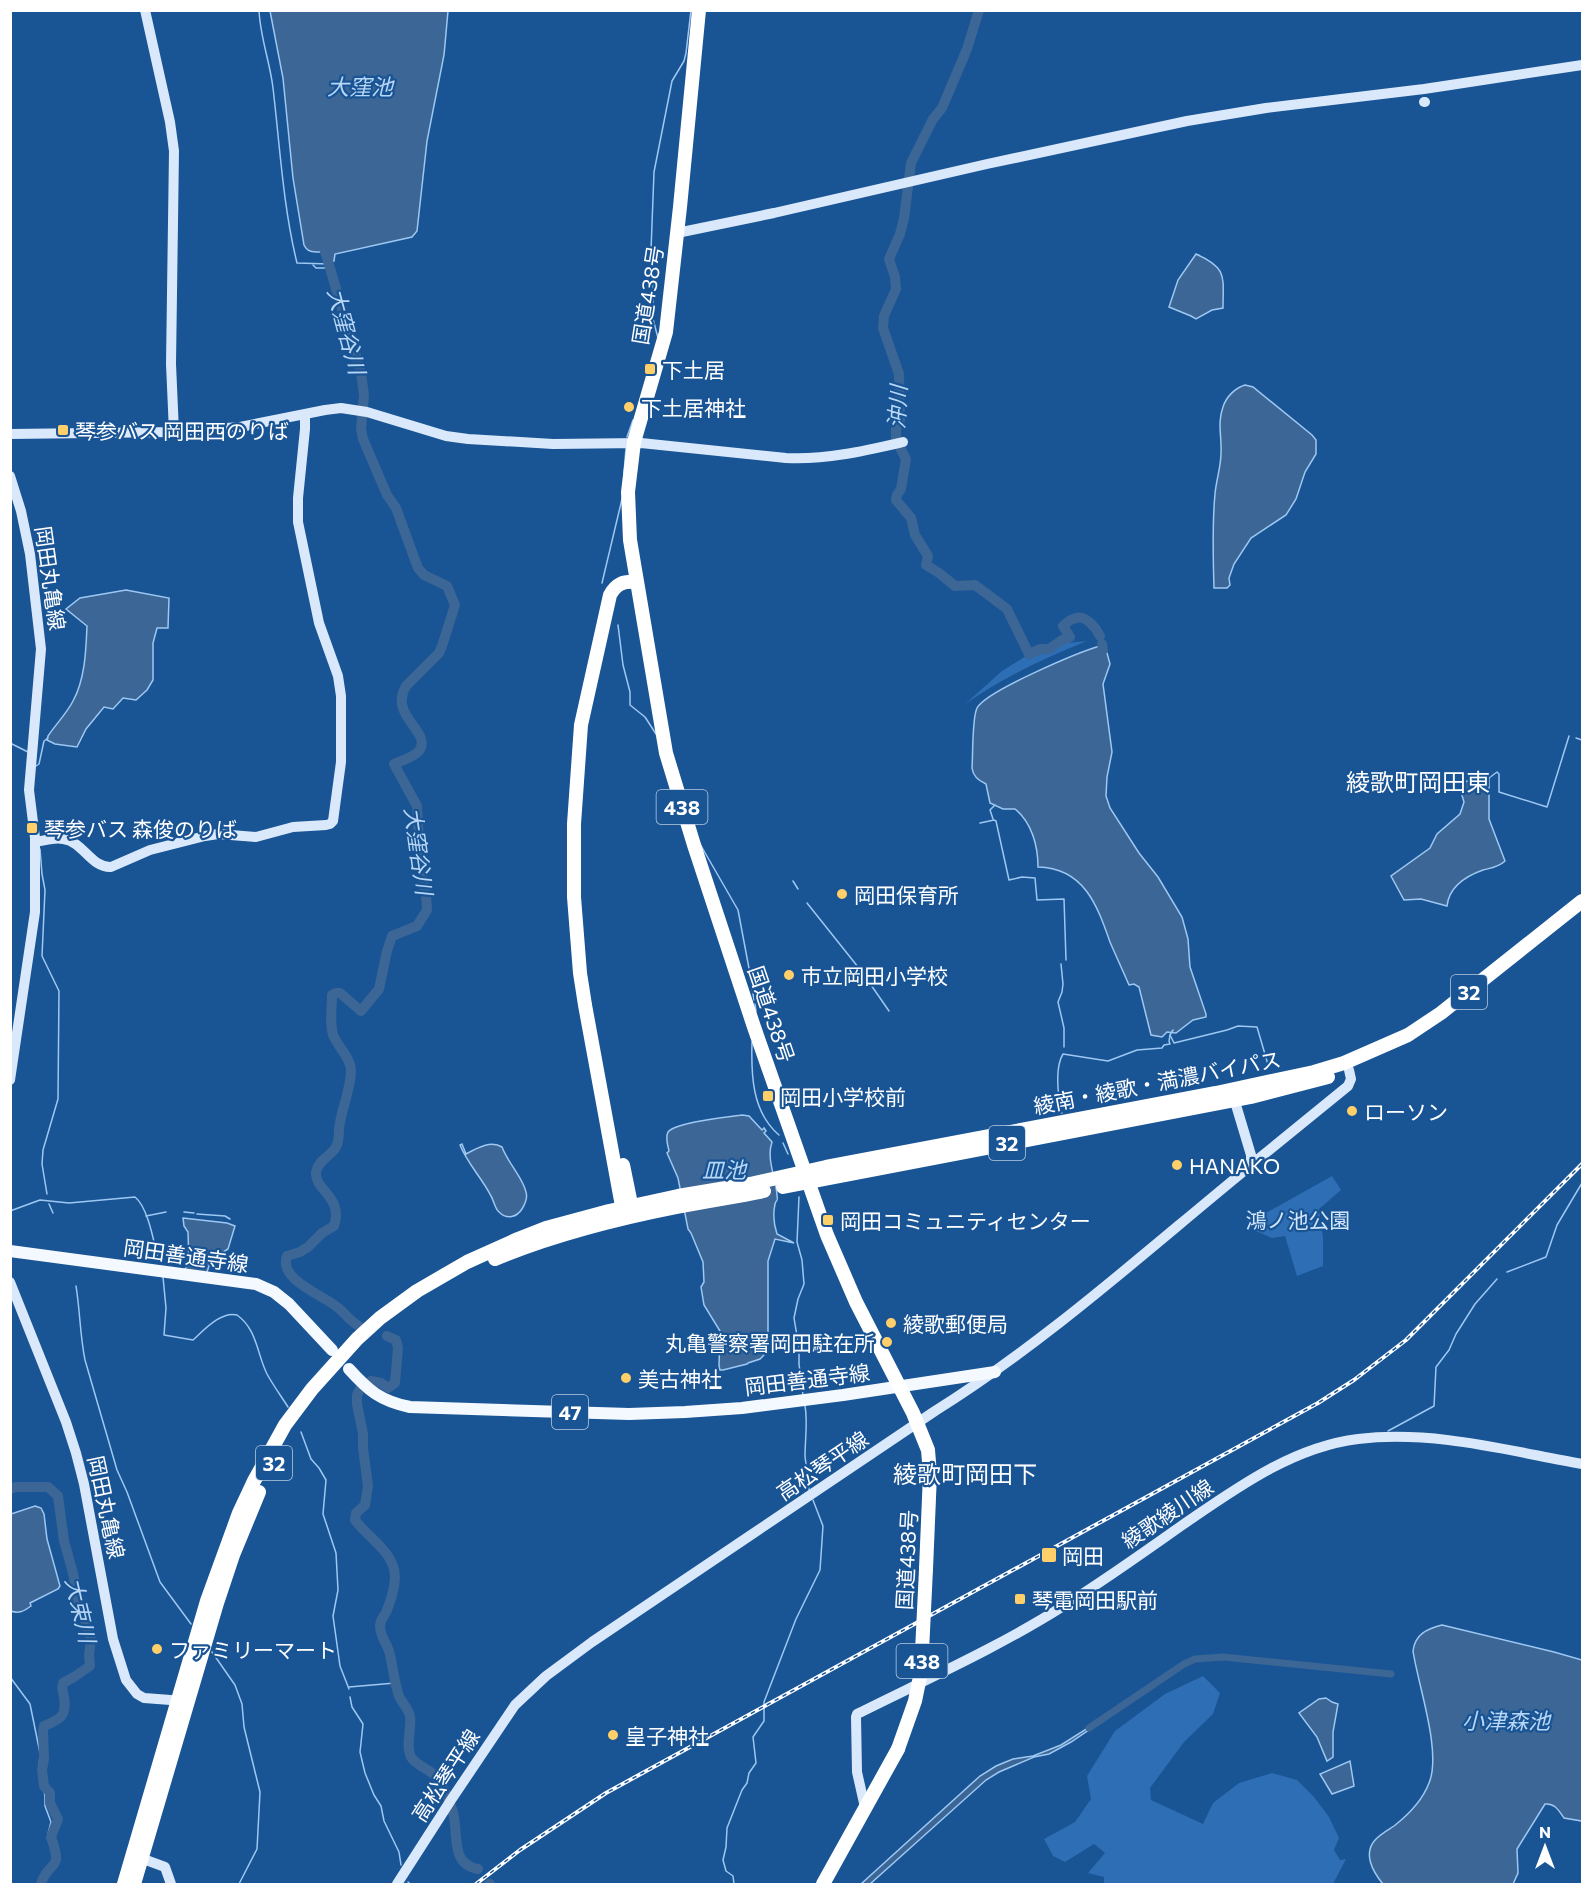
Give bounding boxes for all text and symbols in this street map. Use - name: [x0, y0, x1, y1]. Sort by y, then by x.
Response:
- water label: 大窪池: [327, 73, 395, 100]
- street label: 国道438号: [627, 243, 667, 347]
- water label: 大窪谷川: [323, 285, 372, 379]
- place label: 下土居: [662, 357, 725, 382]
- marker: 下土居: [643, 362, 657, 376]
- water label: 沖川: [882, 382, 912, 430]
- place label: 下土居神社: [641, 395, 746, 420]
- marker: 下土居神社: [622, 400, 636, 414]
- place label: 琴参バス 岡田西のりば: [75, 418, 289, 443]
- marker: 琴参バス 岡田西のりば: [56, 423, 70, 437]
- street label: 岡田丸亀線: [31, 524, 71, 632]
- district label: 綾歌町岡田東: [1346, 767, 1490, 796]
- road number: 438: [656, 790, 708, 824]
- water label: 大窪谷川: [400, 806, 439, 898]
- place label: 琴参バス 森俊のりば: [44, 816, 237, 841]
- marker: 琴参バス 森俊のりば: [25, 821, 39, 835]
- place label: 岡田保育所: [854, 882, 959, 907]
- marker: 岡田保育所: [835, 887, 849, 901]
- street label: 国道438号: [744, 962, 800, 1066]
- place label: 市立岡田小学校: [801, 963, 948, 988]
- marker: 市立岡田小学校: [782, 968, 796, 982]
- road number: 32: [1451, 975, 1487, 1009]
- street label: 綾南・綾歌・満濃バイパス: [1031, 1046, 1283, 1118]
- place label: 岡田小学校前: [780, 1084, 906, 1109]
- marker: 岡田小学校前: [761, 1089, 775, 1103]
- place label: ローソン: [1364, 1099, 1448, 1124]
- marker: ローソン: [1345, 1104, 1359, 1118]
- road number: 32: [989, 1126, 1025, 1160]
- place label: HANAKO: [1189, 1153, 1280, 1178]
- water label: 皿池: [702, 1156, 748, 1183]
- marker: HANAKO: [1170, 1158, 1184, 1172]
- park label: 鴻ノ池公園: [1246, 1207, 1351, 1232]
- place label: 岡田コミュニティセンター: [840, 1208, 1091, 1233]
- marker: 岡田コミュニティセンター: [821, 1213, 835, 1227]
- street label: 岡田善通寺線: [122, 1234, 250, 1276]
- place label: 綾歌郵便局: [903, 1311, 1008, 1336]
- marker: 綾歌郵便局: [884, 1316, 898, 1330]
- place label: 丸亀警察署岡田駐在所: [665, 1330, 875, 1355]
- marker: 丸亀警察署岡田駐在所: [880, 1335, 894, 1349]
- street label: 岡田善通寺線: [743, 1359, 871, 1399]
- place label: 美古神社: [638, 1366, 722, 1391]
- marker: 美古神社: [619, 1371, 633, 1385]
- road number: 47: [552, 1395, 588, 1429]
- street label: 高松琴平線: [771, 1425, 873, 1505]
- road number: 32: [256, 1446, 292, 1480]
- street label: 岡田丸亀線: [84, 1453, 130, 1561]
- district label: 綾歌町岡田下: [893, 1459, 1037, 1488]
- street label: 綾歌綾川線: [1116, 1473, 1218, 1553]
- street label: 国道438号: [891, 1509, 921, 1611]
- place label: 岡田: [1062, 1543, 1104, 1568]
- marker: 岡田: [1040, 1546, 1058, 1564]
- water label: 大束川: [60, 1575, 102, 1647]
- place label: 琴電岡田駅前: [1032, 1587, 1158, 1612]
- marker: 琴電岡田駅前: [1013, 1592, 1027, 1606]
- place label: ファミリーマート: [169, 1637, 337, 1662]
- marker: ファミリーマート: [150, 1642, 164, 1656]
- road number: 438: [896, 1644, 948, 1678]
- water label: 小津森池: [1462, 1707, 1552, 1734]
- place label: 皇子神社: [625, 1723, 709, 1748]
- street label: 高松琴平線: [406, 1724, 484, 1826]
- marker: 皇子神社: [606, 1728, 620, 1742]
- north arrow: [1515, 1817, 1575, 1877]
- text: N: [1539, 1822, 1551, 1841]

